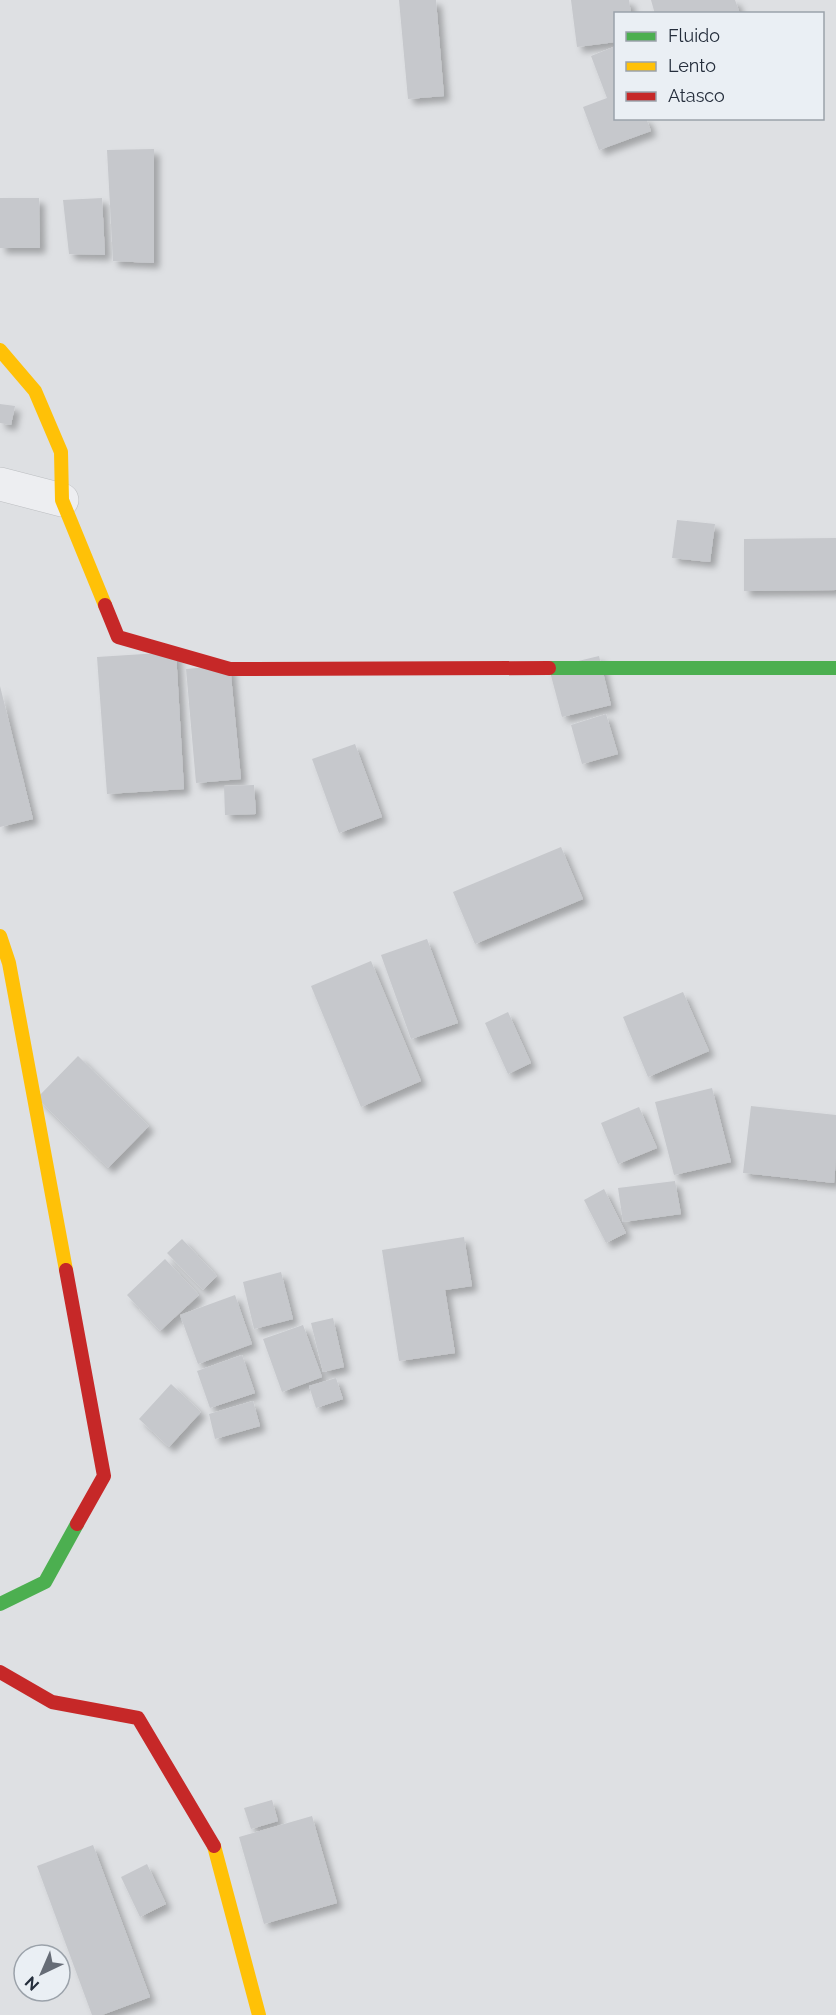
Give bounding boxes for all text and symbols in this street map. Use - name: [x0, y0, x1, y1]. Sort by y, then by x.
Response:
- legend: [614, 12, 824, 120]
- text: Fluido: [668, 25, 720, 46]
- text: Lento: [668, 55, 716, 76]
- text: Atasco: [668, 85, 725, 106]
- north arrow: [12, 1943, 72, 2003]
- text: N: [21, 1972, 43, 1995]

